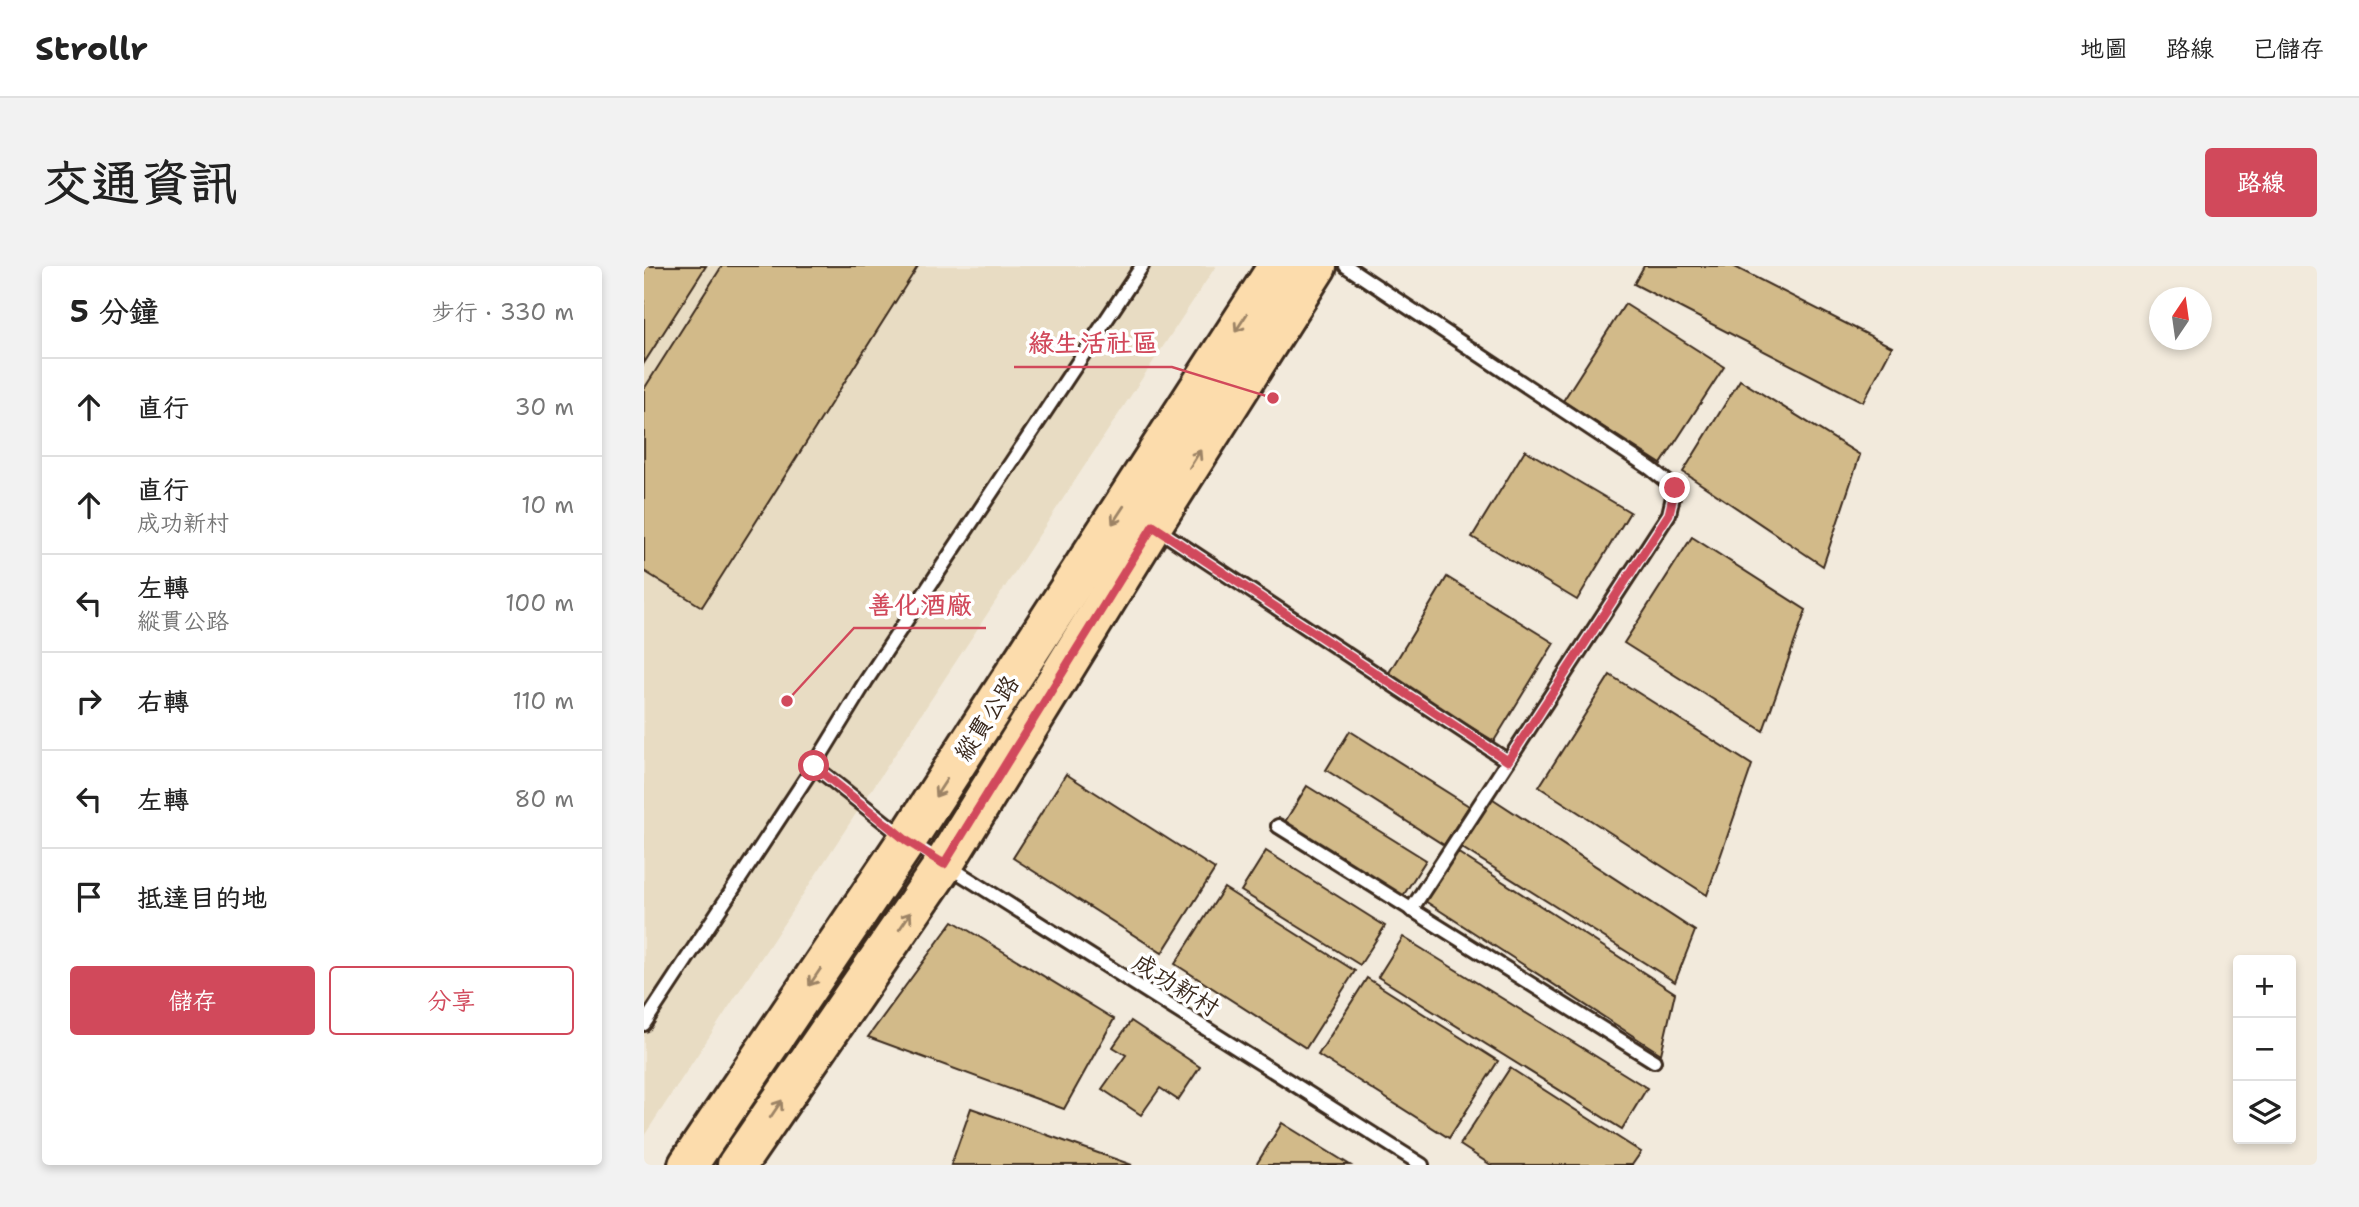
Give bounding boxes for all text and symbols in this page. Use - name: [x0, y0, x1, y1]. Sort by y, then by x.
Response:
- text: Strollr: [35, 26, 148, 71]
- text: 地圖: [2080, 33, 2128, 65]
- text: 路線: [2166, 33, 2214, 65]
- text: 已儲存: [2252, 33, 2324, 65]
- button: 路線: [2205, 148, 2317, 217]
- text: 交通資訊: [42, 150, 238, 216]
- north arrow: [2149, 287, 2212, 350]
- text: 5 分鐘: [70, 291, 159, 332]
- text: 步行 · 330 m: [432, 297, 574, 327]
- one-way arrow: [1234, 313, 1248, 333]
- callout: 綠生活社區: [1014, 320, 1172, 367]
- text: 綠生活社區: [1028, 325, 1158, 360]
- icon: ahead: [70, 388, 108, 426]
- text: 直行: [137, 390, 189, 425]
- text: 30 m: [515, 392, 574, 422]
- one-way arrow: [1188, 449, 1202, 469]
- text: 直行: [137, 472, 189, 507]
- route end: [1659, 472, 1690, 503]
- icon: ahead: [70, 486, 108, 524]
- text: 10 m: [521, 490, 574, 520]
- one-way arrow: [1110, 504, 1124, 524]
- text: 成功新村: [137, 508, 229, 538]
- text: 左轉: [137, 570, 189, 605]
- callout: 善化酒廠: [854, 581, 986, 628]
- icon: left: [70, 584, 108, 622]
- text: 善化酒廠: [868, 587, 972, 622]
- text: 100 m: [505, 588, 574, 618]
- text: 縱貫公路: [137, 606, 229, 636]
- street label: 縱貫公路: [947, 669, 1027, 767]
- icon: right: [70, 682, 108, 720]
- text: 右轉: [137, 684, 189, 719]
- text: 110 m: [512, 686, 574, 716]
- route start: [798, 750, 829, 781]
- one-way arrow: [934, 778, 949, 797]
- icon: left: [70, 780, 108, 818]
- text: 左轉: [137, 782, 189, 817]
- text: 80 m: [515, 784, 574, 814]
- icon: arrive: [70, 878, 108, 916]
- text: 抵達目的地: [137, 880, 267, 915]
- one-way arrow: [898, 912, 912, 931]
- street label: 成功新村: [1127, 946, 1225, 1024]
- map controls: [2233, 955, 2296, 1144]
- button: +: [2233, 955, 2296, 1018]
- button: 儲存: [70, 966, 315, 1035]
- button: 分享: [329, 966, 574, 1035]
- one-way arrow: [808, 967, 822, 986]
- button: −: [2233, 1018, 2296, 1081]
- button: layers: [2233, 1081, 2296, 1144]
- one-way arrow: [769, 1100, 783, 1119]

